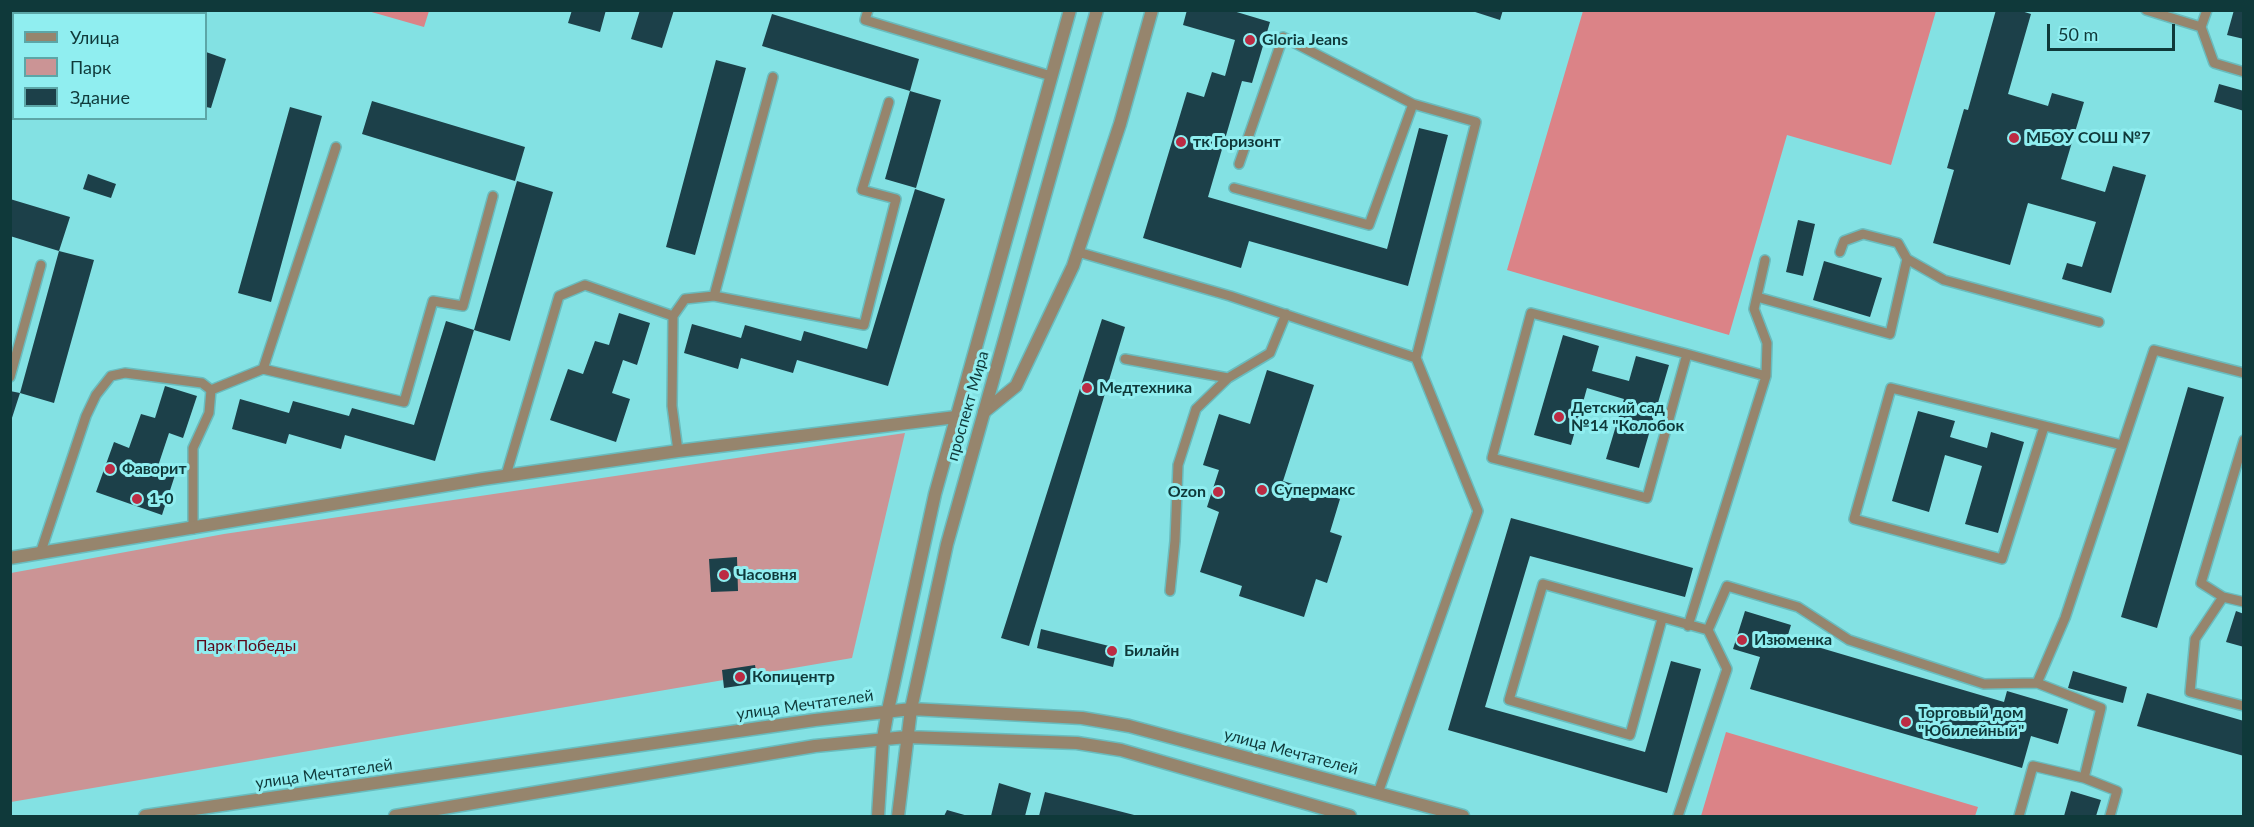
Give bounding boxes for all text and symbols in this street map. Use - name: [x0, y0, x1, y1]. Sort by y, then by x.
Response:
- legend: [12, 12, 207, 120]
- scale bar: [2050, 12, 2178, 50]
- text: 50 m: [2058, 23, 2098, 45]
- text: Улица: [70, 26, 120, 48]
- place label: Gloria Jeans: [1262, 30, 1348, 50]
- marker: Gloria Jeans: [1243, 33, 1257, 47]
- text: Парк: [70, 56, 111, 78]
- text: Здание: [70, 86, 130, 108]
- place label: МБОУ СОШ №7: [2026, 128, 2150, 148]
- marker: МБОУ СОШ №7: [2007, 131, 2021, 145]
- place label: тк Горизонт: [1193, 132, 1281, 152]
- marker: тк Горизонт: [1174, 135, 1188, 149]
- street label: проспект Мира: [943, 349, 993, 463]
- place label: Медтехника: [1099, 378, 1192, 398]
- marker: Медтехника: [1080, 381, 1094, 395]
- place label: Детский сад №14 "Колобок: [1571, 398, 1684, 436]
- marker: Детский сад №14 "Колобок: [1552, 410, 1566, 424]
- place label: Фаворит: [122, 459, 187, 479]
- marker: Фаворит: [103, 462, 117, 476]
- place label: Супермакс: [1274, 480, 1355, 500]
- place label: Ozon: [1168, 482, 1206, 502]
- marker: Супермакс: [1255, 483, 1269, 497]
- marker: Ozon: [1211, 485, 1225, 499]
- place label: 1-0: [149, 489, 174, 509]
- marker: 1-0: [130, 492, 144, 506]
- place label: Часовня: [736, 565, 797, 585]
- marker: Часовня: [717, 568, 731, 582]
- place label: Изюменка: [1754, 630, 1832, 650]
- marker: Изюменка: [1735, 633, 1749, 647]
- park label: Парк Победы: [196, 636, 296, 656]
- place label: Билайн: [1124, 641, 1179, 661]
- marker: Билайн: [1105, 644, 1119, 658]
- place label: Копицентр: [752, 667, 835, 687]
- marker: Копицентр: [733, 670, 747, 684]
- street label: улица Мечтателей: [735, 686, 875, 724]
- place label: Торговый дом "Юбилейный": [1918, 703, 2024, 741]
- marker: Торговый дом "Юбилейный": [1899, 715, 1913, 729]
- street label: улица Мечтателей: [1222, 725, 1360, 779]
- street label: улица Мечтателей: [254, 755, 394, 793]

